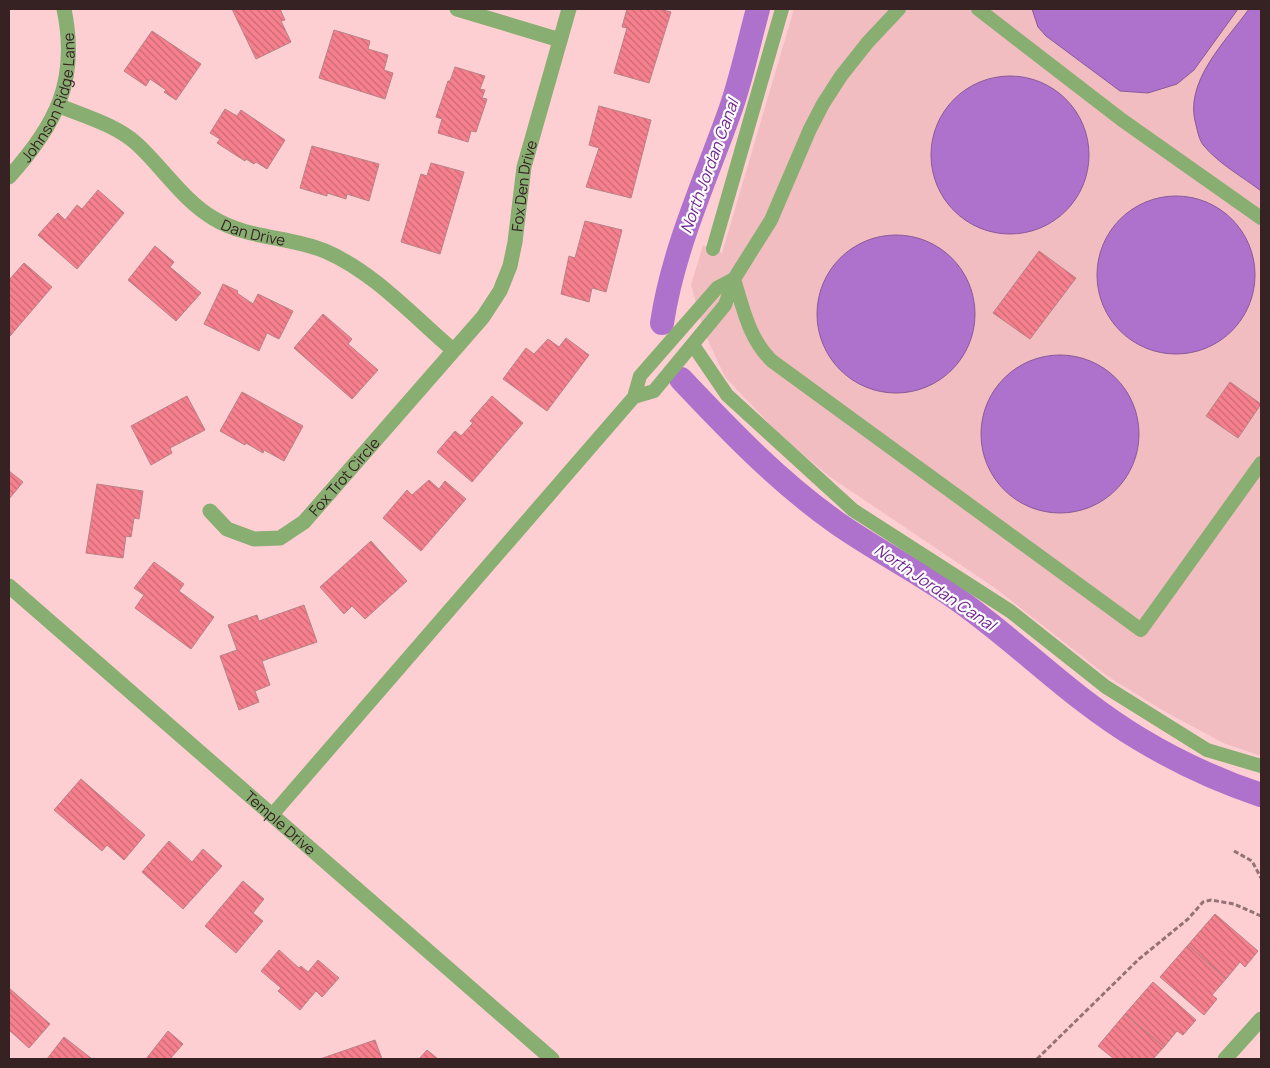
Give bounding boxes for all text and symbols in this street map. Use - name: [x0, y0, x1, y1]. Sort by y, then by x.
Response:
- street label: Johnson Ridge Lane: [16, 32, 79, 166]
- water label: North Jordan Canal: [674, 94, 744, 236]
- street label: Fox Den Drive: [506, 137, 542, 233]
- street label: Dan Drive: [218, 214, 287, 250]
- street label: Fox Trot Circle: [304, 432, 384, 520]
- water label: North Jordan Canal: [870, 538, 1002, 637]
- street label: Temple Drive: [240, 786, 321, 860]

